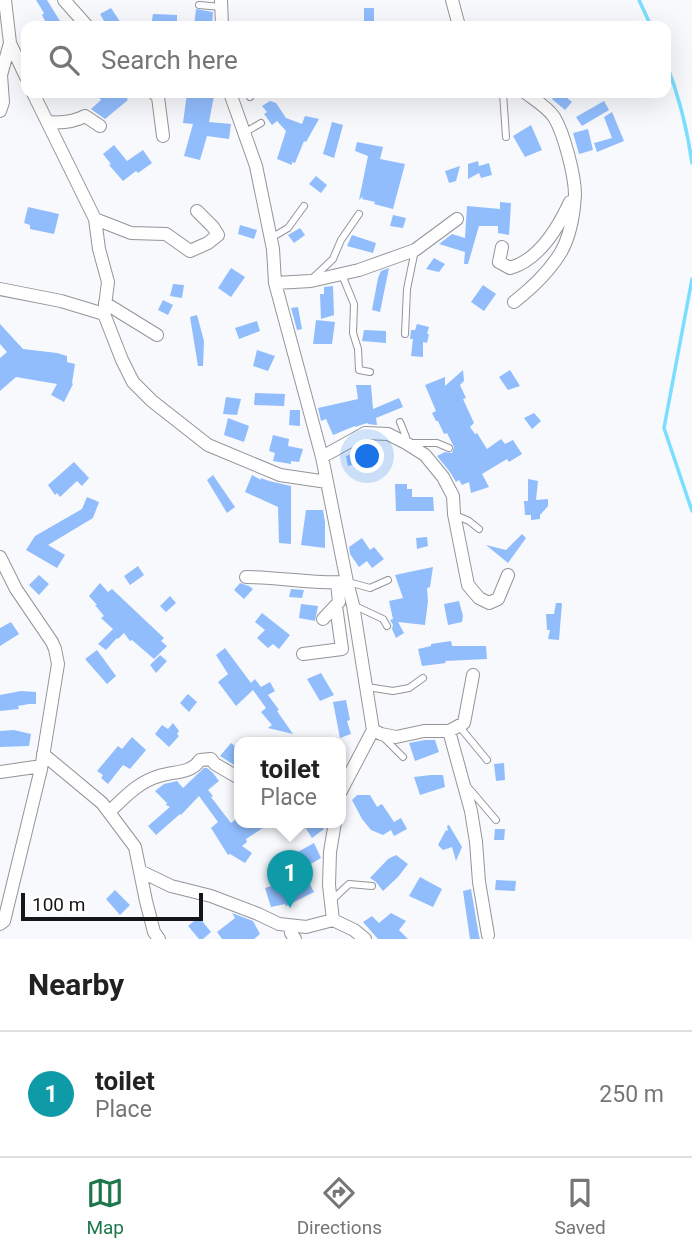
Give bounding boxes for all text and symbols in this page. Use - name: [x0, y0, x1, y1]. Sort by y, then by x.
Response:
- search box: [21, 21, 671, 98]
- icon: search: [45, 41, 83, 79]
- text: Search here: [101, 45, 238, 75]
- your location: [350, 439, 384, 473]
- popup: [234, 737, 346, 828]
- text: toilet: [260, 754, 320, 784]
- text: Place: [260, 784, 317, 811]
- pin: 1: [267, 850, 313, 908]
- scale bar: [21, 890, 203, 922]
- text: 100 m: [32, 893, 85, 916]
- text: Nearby: [28, 967, 124, 1002]
- text: toilet: [95, 1066, 155, 1096]
- text: 1: [44, 1081, 58, 1108]
- text: 250 m: [599, 1081, 664, 1108]
- text: Place: [95, 1096, 152, 1123]
- tab: Map: [86, 1174, 124, 1239]
- tab: Directions: [297, 1174, 382, 1239]
- tab: Saved: [554, 1174, 606, 1239]

